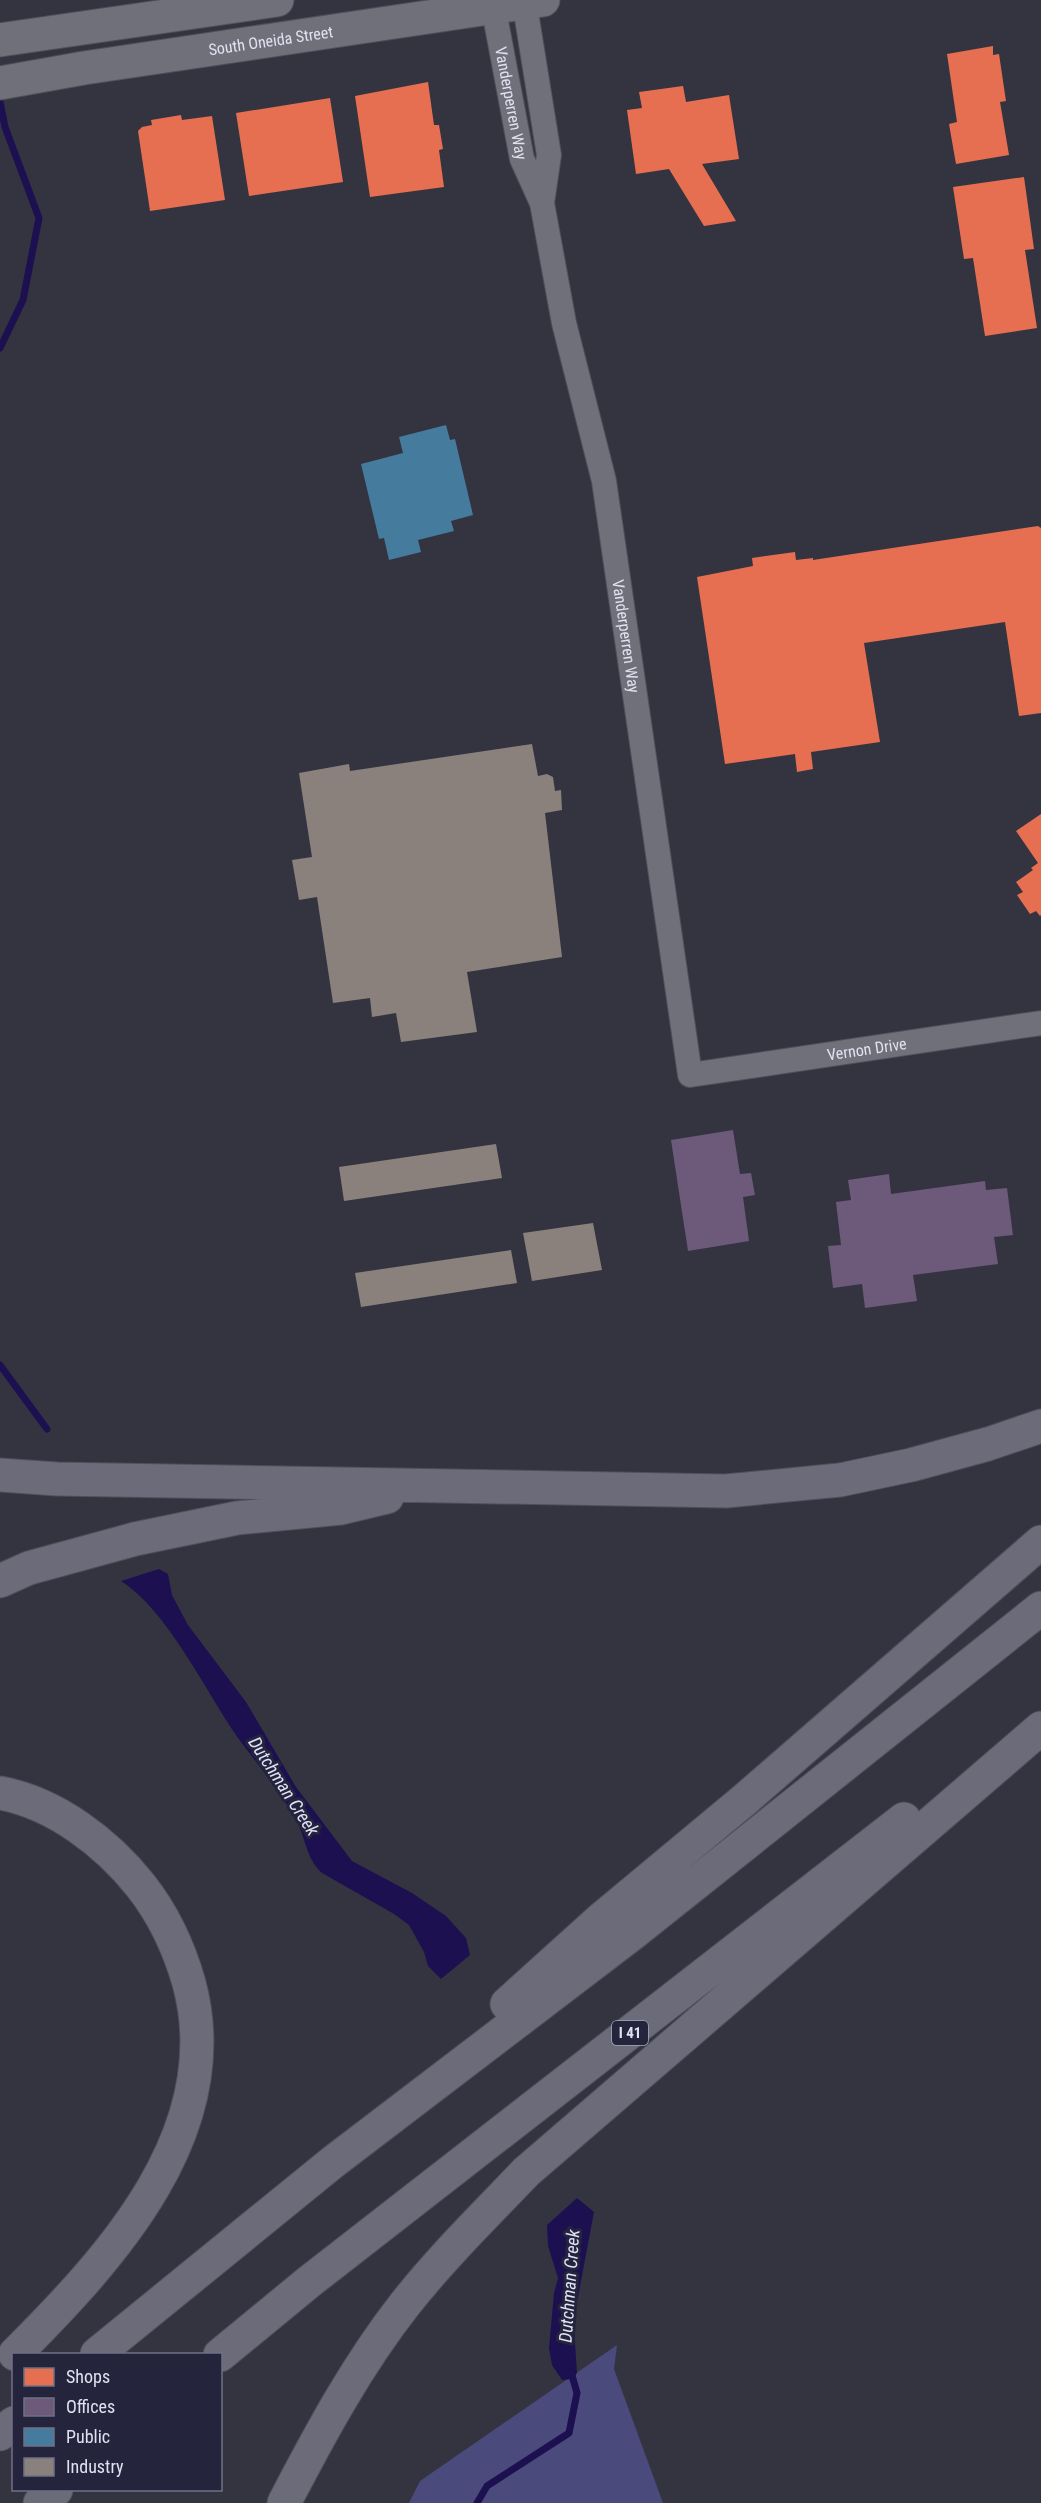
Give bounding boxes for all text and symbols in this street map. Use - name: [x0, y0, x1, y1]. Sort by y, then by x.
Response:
- street label: South Oneida Street: [207, 22, 334, 59]
- street label: Vanderperren Way: [492, 45, 531, 161]
- street label: Vanderperren Way: [609, 578, 644, 695]
- street label: Vernon Drive: [826, 1034, 908, 1064]
- water label: Dutchman Creek: [244, 1733, 324, 1840]
- road number: I 41: [612, 2021, 648, 2045]
- water label: Dutchman Creek: [555, 2228, 584, 2343]
- legend: [12, 2353, 222, 2491]
- text: Shops: [66, 2366, 110, 2387]
- text: Offices: [66, 2396, 115, 2417]
- text: Public: [66, 2426, 110, 2447]
- text: Industry: [66, 2456, 124, 2477]

